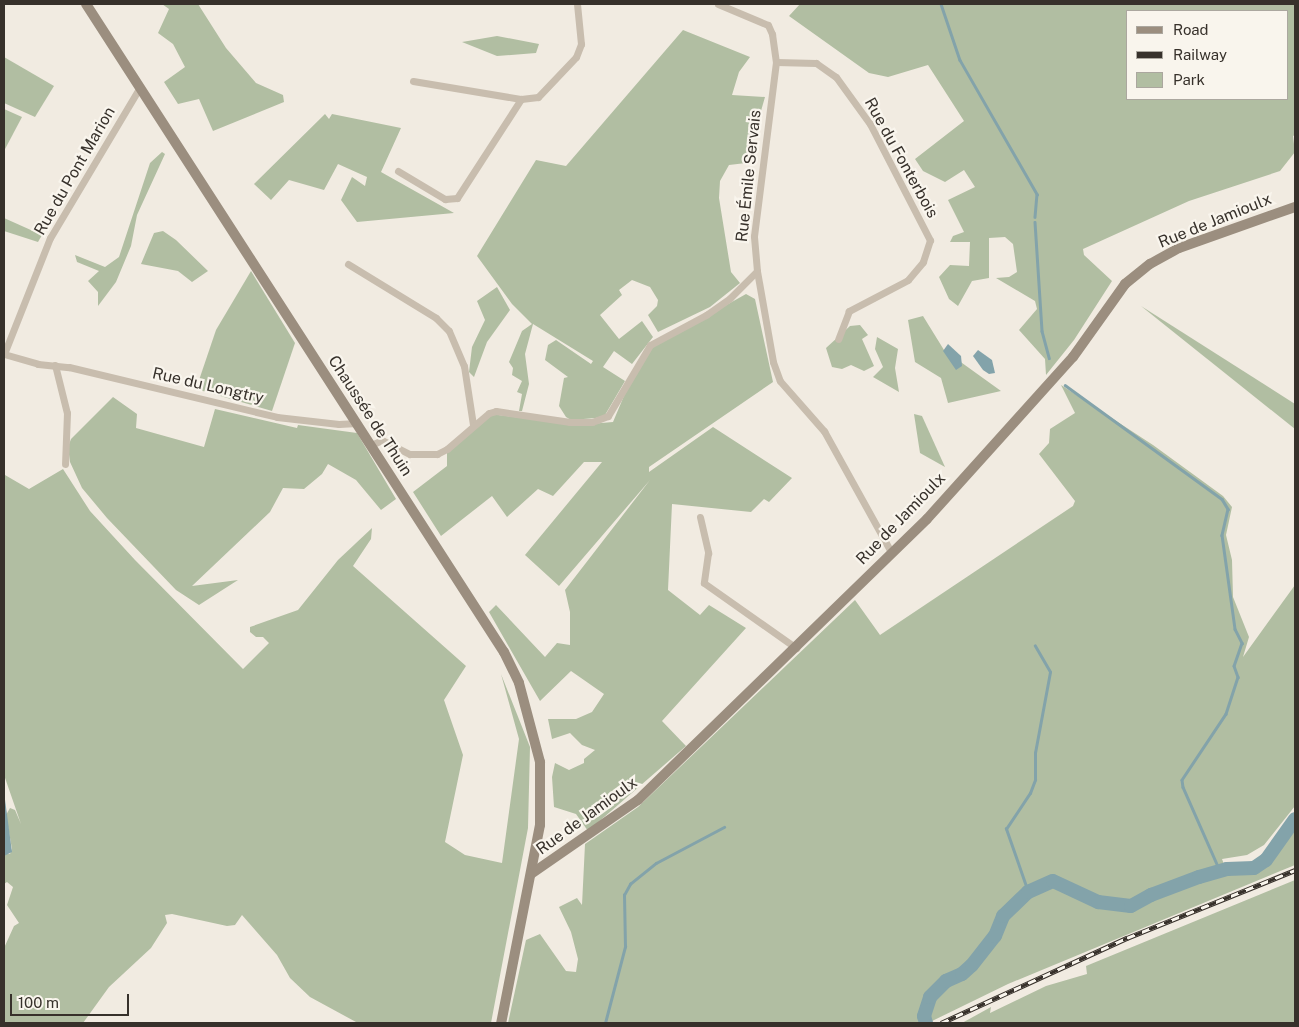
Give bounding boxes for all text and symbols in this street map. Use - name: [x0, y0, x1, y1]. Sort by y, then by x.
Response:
- legend: [1126, 10, 1289, 100]
- text: Road: [1173, 21, 1209, 38]
- text: Railway: [1173, 46, 1227, 63]
- text: Park: [1173, 71, 1205, 88]
- street label: Rue du Fonterbois: [860, 94, 942, 222]
- street label: Rue du Pont Marion: [30, 103, 120, 239]
- street label: Rue Émile Servais: [733, 109, 765, 243]
- street label: Rue de Jamioulx: [1156, 190, 1274, 252]
- street label: Chaussée de Thuin: [324, 352, 416, 480]
- street label: Rue du Longtry: [150, 364, 266, 408]
- street label: Rue de Jamioulx: [852, 469, 950, 569]
- street label: Rue de Jamioulx: [533, 773, 641, 859]
- scale bar: [12, 984, 131, 1016]
- text: 100 m: [18, 994, 59, 1011]

